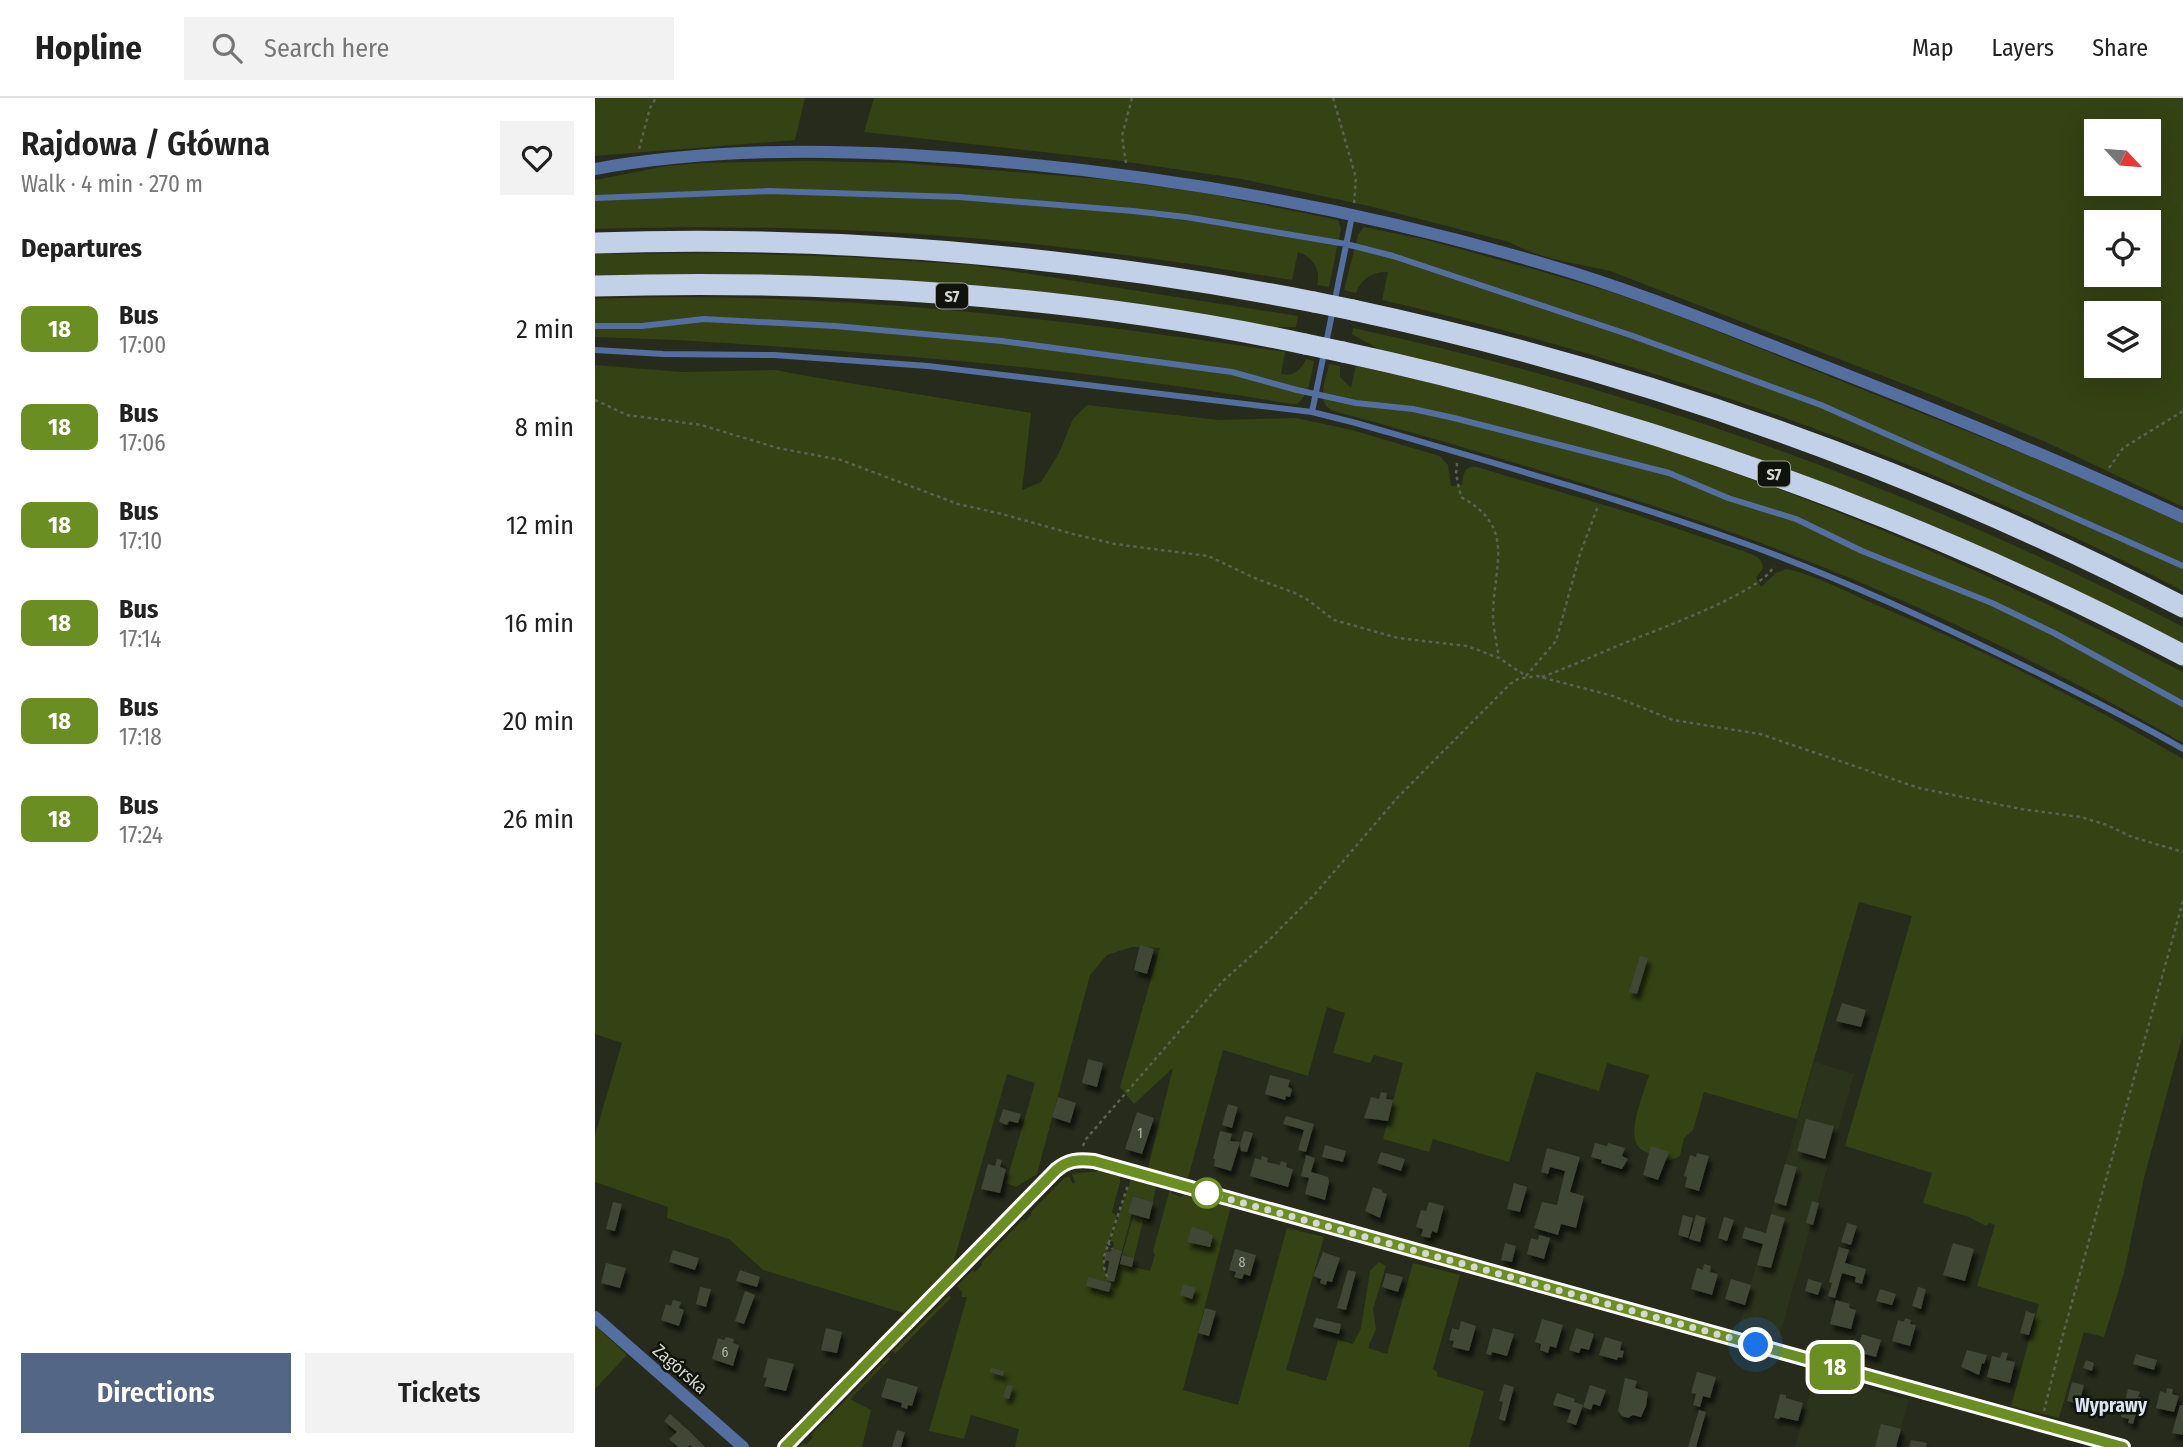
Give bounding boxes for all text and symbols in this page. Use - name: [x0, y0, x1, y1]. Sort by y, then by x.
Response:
- search box: [184, 17, 674, 80]
- text: Hopline: [35, 28, 142, 68]
- icon: search: [208, 29, 246, 67]
- text: Search here: [264, 33, 389, 64]
- text: Map: [1912, 34, 1954, 62]
- text: Layers: [1992, 34, 2054, 62]
- text: Share: [2092, 34, 2148, 62]
- north arrow: [2084, 119, 2161, 196]
- map controls: [2084, 119, 2161, 378]
- button: heart: [500, 121, 574, 195]
- text: Rajdowa / Główna: [21, 124, 270, 164]
- text: Walk · 4 min · 270 m: [21, 170, 203, 198]
- button: locate: [2084, 210, 2161, 287]
- text: Departures: [21, 233, 142, 264]
- road number: S7: [936, 284, 968, 308]
- text: Bus: [119, 300, 158, 331]
- button: layers: [2084, 301, 2161, 378]
- text: 2 min: [516, 314, 574, 345]
- text: 18: [48, 315, 71, 343]
- text: 17:00: [119, 331, 166, 359]
- text: Bus: [119, 398, 158, 429]
- text: 8 min: [515, 412, 574, 443]
- text: 18: [48, 413, 71, 441]
- text: 17:06: [119, 429, 166, 457]
- road number: S7: [1758, 462, 1790, 486]
- text: Bus: [119, 496, 158, 527]
- text: 12 min: [506, 510, 574, 541]
- text: 18: [48, 511, 71, 539]
- text: 17:10: [119, 527, 162, 555]
- text: Bus: [119, 594, 158, 625]
- text: 16 min: [505, 608, 574, 639]
- text: 18: [48, 609, 71, 637]
- text: 17:14: [119, 625, 161, 653]
- text: Bus: [119, 692, 158, 723]
- text: 20 min: [503, 706, 574, 737]
- text: 18: [48, 707, 71, 735]
- text: 17:18: [119, 723, 162, 751]
- text: Bus: [119, 790, 158, 821]
- text: 26 min: [503, 804, 574, 835]
- text: 18: [48, 805, 71, 833]
- text: 17:24: [119, 821, 163, 849]
- house number: 1: [1137, 1125, 1143, 1142]
- unlabelled marker: [1192, 1178, 1222, 1208]
- house number: 8: [1239, 1254, 1246, 1271]
- your location: [1738, 1327, 1773, 1362]
- street label: Zagórska: [648, 1339, 712, 1399]
- house number: 6: [722, 1344, 729, 1361]
- line badge: 18: [1803, 1344, 1867, 1390]
- button: Directions: [21, 1353, 291, 1433]
- button: Tickets: [305, 1353, 574, 1433]
- text: 18: [1824, 1353, 1846, 1381]
- district label: Wyprawy: [2075, 1394, 2148, 1417]

